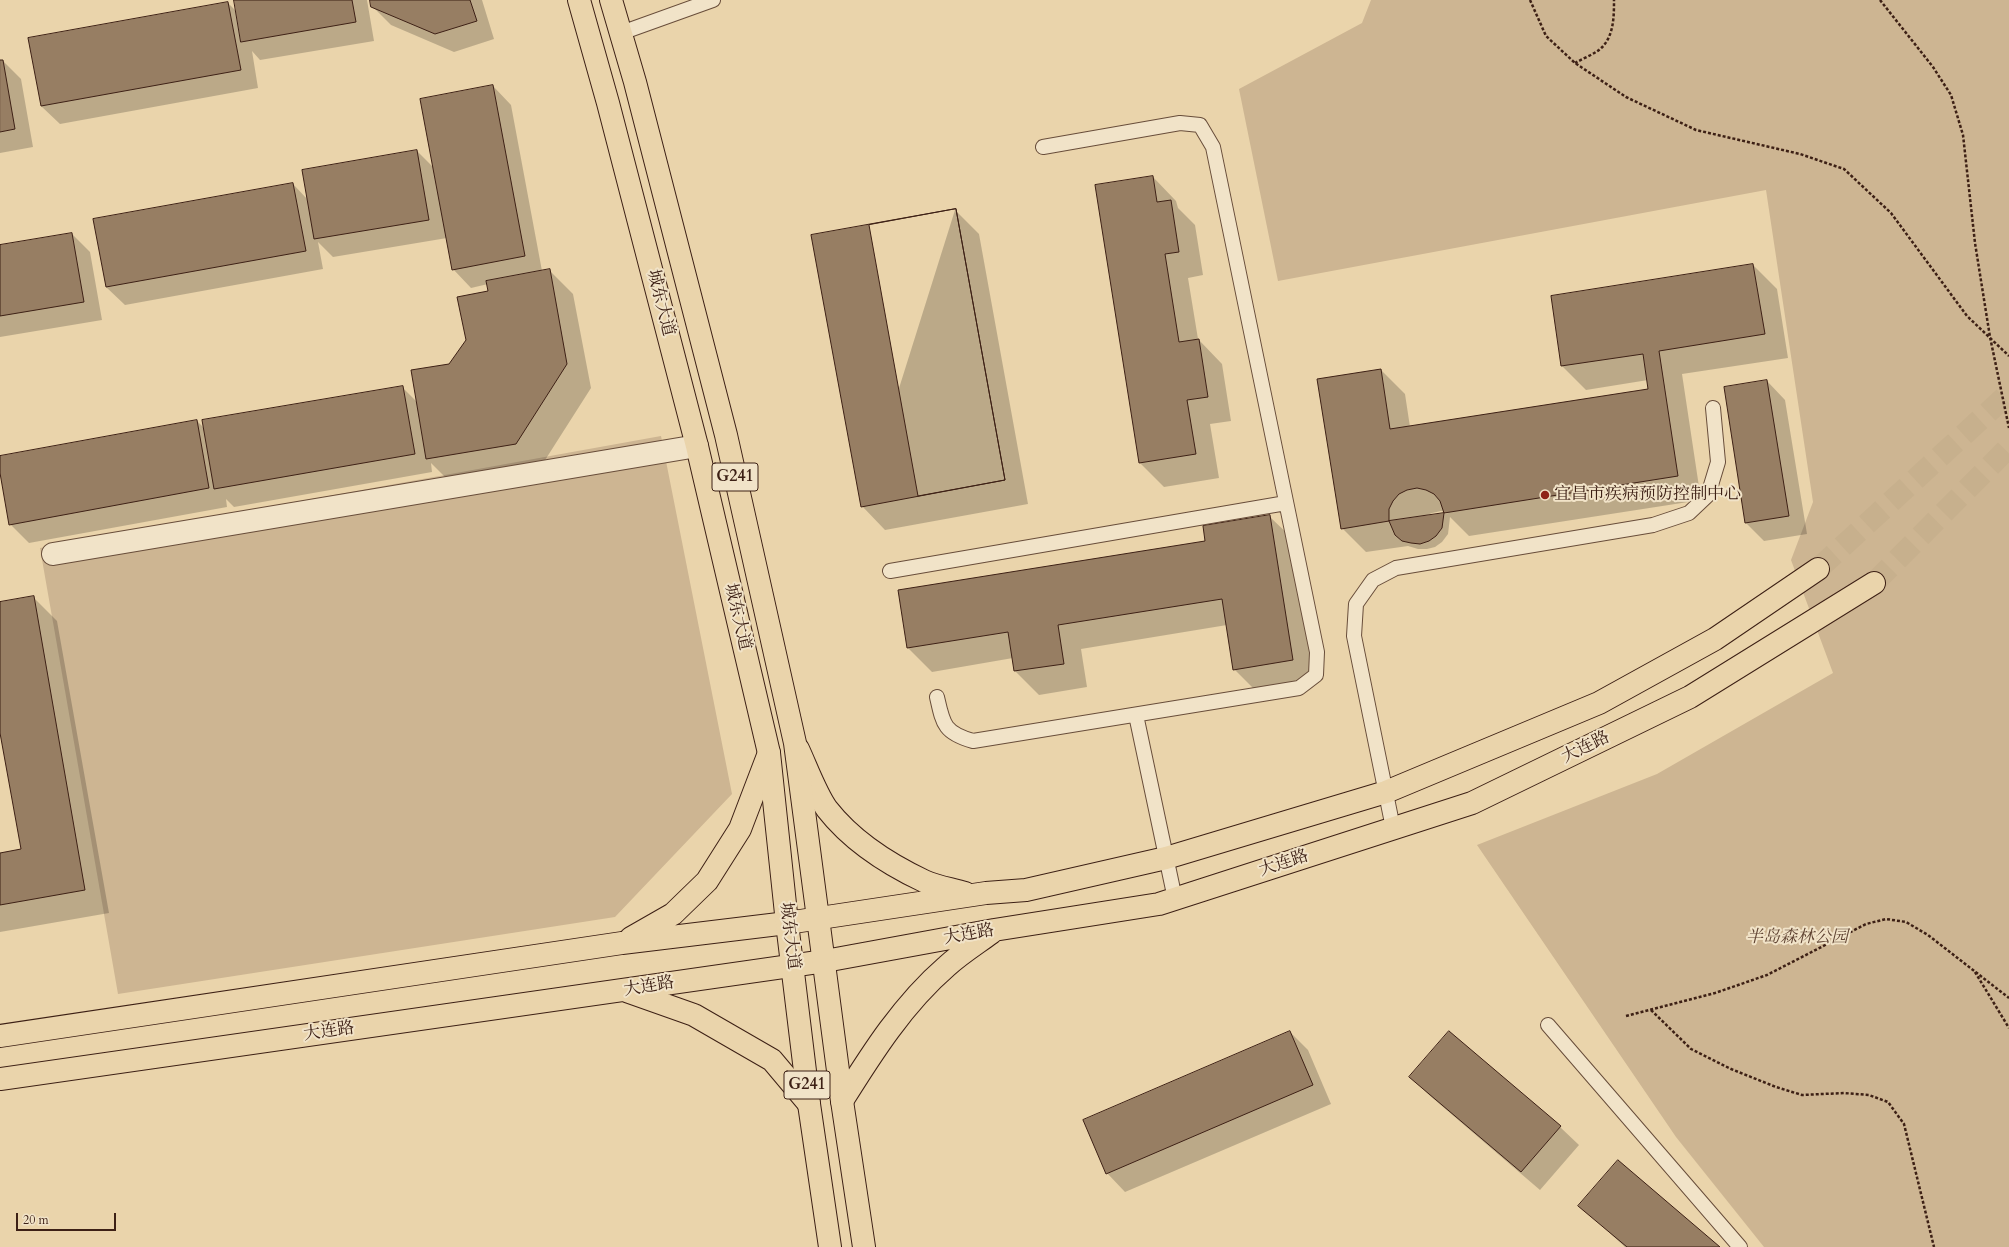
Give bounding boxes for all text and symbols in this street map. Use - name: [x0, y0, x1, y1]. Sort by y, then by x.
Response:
- street label: 城东大道: [642, 268, 678, 338]
- road number: G241: [712, 463, 758, 491]
- place label: 宜昌市疾病预防控制中心: [1554, 485, 1741, 505]
- marker: 宜昌市疾病预防控制中心: [1539, 489, 1551, 501]
- street label: 城东大道: [719, 582, 755, 652]
- street label: 大连路: [1559, 728, 1613, 768]
- street label: 大连路: [1257, 846, 1311, 882]
- street label: 城东大道: [775, 901, 803, 971]
- street label: 大连路: [942, 921, 996, 949]
- park label: 半岛森林公园: [1746, 928, 1848, 948]
- street label: 大连路: [622, 973, 676, 1001]
- street label: 大连路: [302, 1018, 356, 1046]
- road number: G241: [784, 1071, 830, 1099]
- scale bar: [18, 1205, 118, 1231]
- text: 20 m: [23, 1212, 49, 1228]

